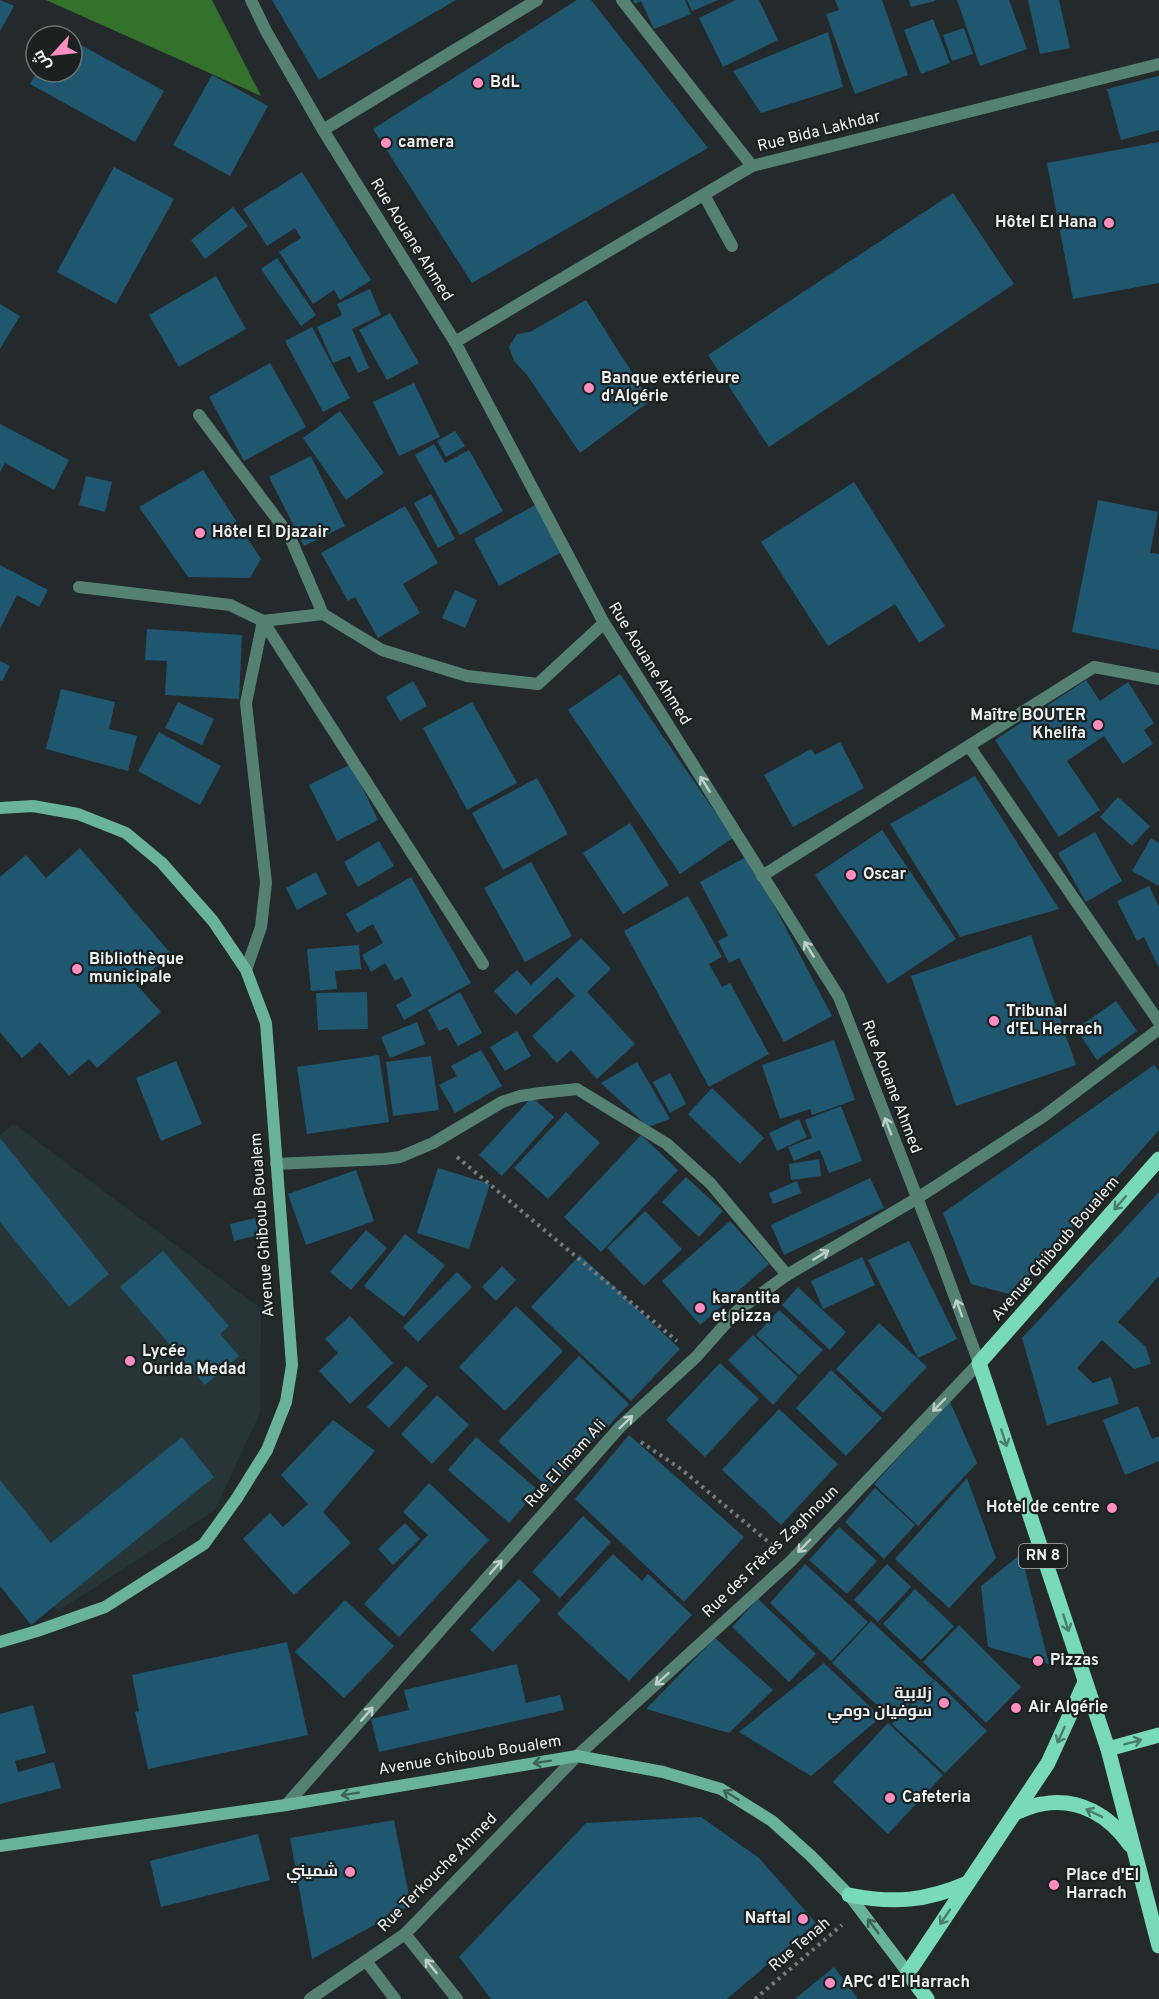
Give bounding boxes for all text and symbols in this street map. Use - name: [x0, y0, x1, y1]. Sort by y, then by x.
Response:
- north arrow: [24, 24, 84, 84]
- text: ش: [29, 46, 56, 74]
- place label: BdL: [490, 73, 519, 93]
- marker: BdL: [471, 76, 485, 90]
- street label: Rue Bida Lakhdar: [755, 107, 883, 157]
- place label: camera: [398, 133, 454, 153]
- marker: camera: [379, 136, 393, 150]
- street label: Rue Aouane Ahmed: [365, 175, 457, 305]
- place label: Hôtel El Hana: [995, 213, 1097, 233]
- marker: Hôtel El Hana: [1102, 216, 1116, 230]
- place label: Banque extérieure d'Algérie: [601, 369, 740, 407]
- marker: Banque extérieure d'Algérie: [582, 381, 596, 395]
- place label: Hôtel El Djazair: [212, 523, 329, 543]
- marker: Hôtel El Djazair: [193, 526, 207, 540]
- street label: Rue Aouane Ahmed: [603, 599, 695, 729]
- place label: Maître BOUTER Khelifa: [970, 706, 1086, 744]
- marker: Maître BOUTER Khelifa: [1091, 718, 1105, 732]
- one-way arrow: [698, 776, 710, 793]
- place label: Oscar: [863, 865, 906, 885]
- marker: Oscar: [844, 868, 858, 882]
- one-way arrow: [802, 941, 814, 958]
- place label: Bibliothèque municipale: [89, 950, 184, 988]
- marker: Bibliothèque municipale: [70, 962, 84, 976]
- place label: Tribunal d'EL Herrach: [1006, 1002, 1102, 1040]
- marker: Tribunal d'EL Herrach: [987, 1014, 1001, 1028]
- street label: Rue Aouane Ahmed: [856, 1018, 926, 1156]
- one-way arrow: [882, 1117, 893, 1136]
- street label: Avenue Ghiboub Boualem: [247, 1132, 279, 1318]
- street label: Avenue Ghiboub Boualem: [988, 1173, 1124, 1325]
- one-way arrow: [1113, 1195, 1127, 1210]
- one-way arrow: [812, 1249, 829, 1261]
- place label: karantita et pizza: [712, 1289, 780, 1327]
- one-way arrow: [953, 1299, 964, 1318]
- marker: karantita et pizza: [693, 1301, 707, 1315]
- place label: Lycée Ourida Medad: [142, 1342, 246, 1380]
- marker: Lycée Ourida Medad: [123, 1354, 137, 1368]
- one-way arrow: [932, 1397, 946, 1412]
- one-way arrow: [618, 1415, 633, 1429]
- street label: Rue El Imam Ali: [521, 1416, 611, 1512]
- one-way arrow: [999, 1428, 1010, 1447]
- street label: Rue des Frères Zaghnoun: [699, 1482, 843, 1622]
- place label: Hotel de centre: [986, 1498, 1100, 1518]
- marker: Hotel de centre: [1105, 1501, 1119, 1515]
- one-way arrow: [797, 1539, 812, 1554]
- road number: RN 8: [1019, 1544, 1067, 1568]
- one-way arrow: [489, 1560, 503, 1575]
- one-way arrow: [1061, 1613, 1072, 1632]
- place label: Pizzas: [1050, 1651, 1099, 1671]
- marker: Pizzas: [1031, 1654, 1045, 1668]
- one-way arrow: [654, 1672, 669, 1686]
- place label: زلابية سوفيان دومي: [827, 1684, 932, 1723]
- marker: زلابية سوفيان دومي: [937, 1696, 951, 1710]
- place label: Air Algérie: [1028, 1698, 1108, 1718]
- marker: Air Algérie: [1009, 1701, 1023, 1715]
- one-way arrow: [360, 1706, 374, 1721]
- one-way arrow: [1055, 1726, 1067, 1744]
- street label: Avenue Ghiboub Boualem: [377, 1732, 563, 1780]
- one-way arrow: [1124, 1736, 1143, 1748]
- one-way arrow: [533, 1757, 552, 1768]
- one-way arrow: [723, 1788, 740, 1800]
- place label: Cafeteria: [902, 1788, 971, 1808]
- one-way arrow: [340, 1789, 360, 1800]
- marker: Cafeteria: [883, 1791, 897, 1805]
- one-way arrow: [1085, 1806, 1103, 1818]
- street label: Rue Terkouche Ahmed: [374, 1809, 502, 1937]
- place label: شميني: [286, 1862, 338, 1883]
- marker: شميني: [343, 1865, 357, 1879]
- place label: Place d'El Harrach: [1066, 1866, 1139, 1904]
- marker: Place d'El Harrach: [1047, 1878, 1061, 1892]
- one-way arrow: [939, 1908, 951, 1925]
- place label: Naftal: [745, 1909, 791, 1929]
- marker: Naftal: [796, 1912, 810, 1926]
- street label: Rue Tenah: [765, 1913, 835, 1977]
- one-way arrow: [867, 1918, 880, 1934]
- one-way arrow: [425, 1959, 438, 1975]
- place label: APC d'El Harrach: [842, 1973, 970, 1993]
- marker: APC d'El Harrach: [823, 1976, 837, 1990]

